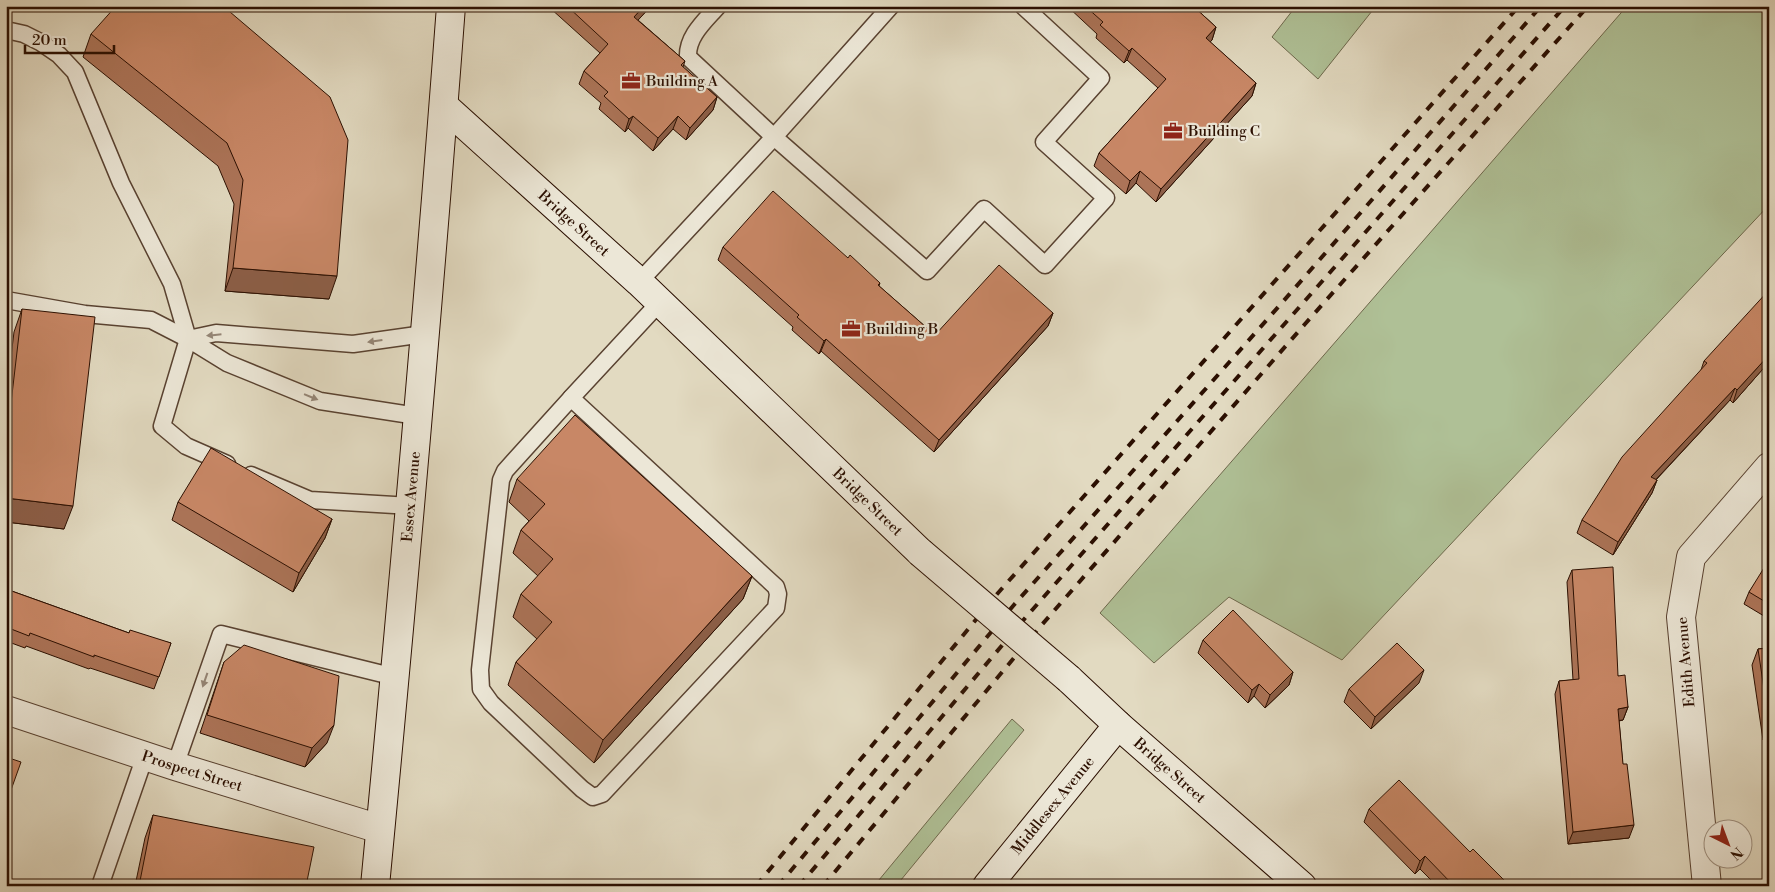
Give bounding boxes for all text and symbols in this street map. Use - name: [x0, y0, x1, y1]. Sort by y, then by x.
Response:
- scale bar: [25, 22, 114, 54]
- text: 20 m: [32, 31, 67, 50]
- office icon: Building A: [620, 70, 642, 92]
- place label: Building A: [645, 72, 719, 91]
- office icon: Building C: [1162, 120, 1184, 142]
- place label: Building C: [1187, 122, 1260, 141]
- street label: Bridge Street: [533, 185, 614, 261]
- office icon: Building B: [840, 318, 862, 340]
- place label: Building B: [865, 320, 938, 339]
- one-way arrow: [205, 331, 221, 339]
- one-way arrow: [367, 337, 383, 345]
- one-way arrow: [304, 393, 318, 401]
- street label: Essex Avenue: [397, 450, 424, 543]
- street label: Bridge Street: [828, 463, 907, 540]
- street label: Edith Avenue: [1673, 616, 1699, 708]
- one-way arrow: [201, 673, 208, 688]
- street label: Bridge Street: [1129, 733, 1210, 807]
- street label: Prospect Street: [139, 746, 246, 796]
- street label: Middlesex Avenue: [1007, 752, 1098, 858]
- north arrow: [1702, 820, 1752, 870]
- text: N: [1726, 843, 1746, 863]

